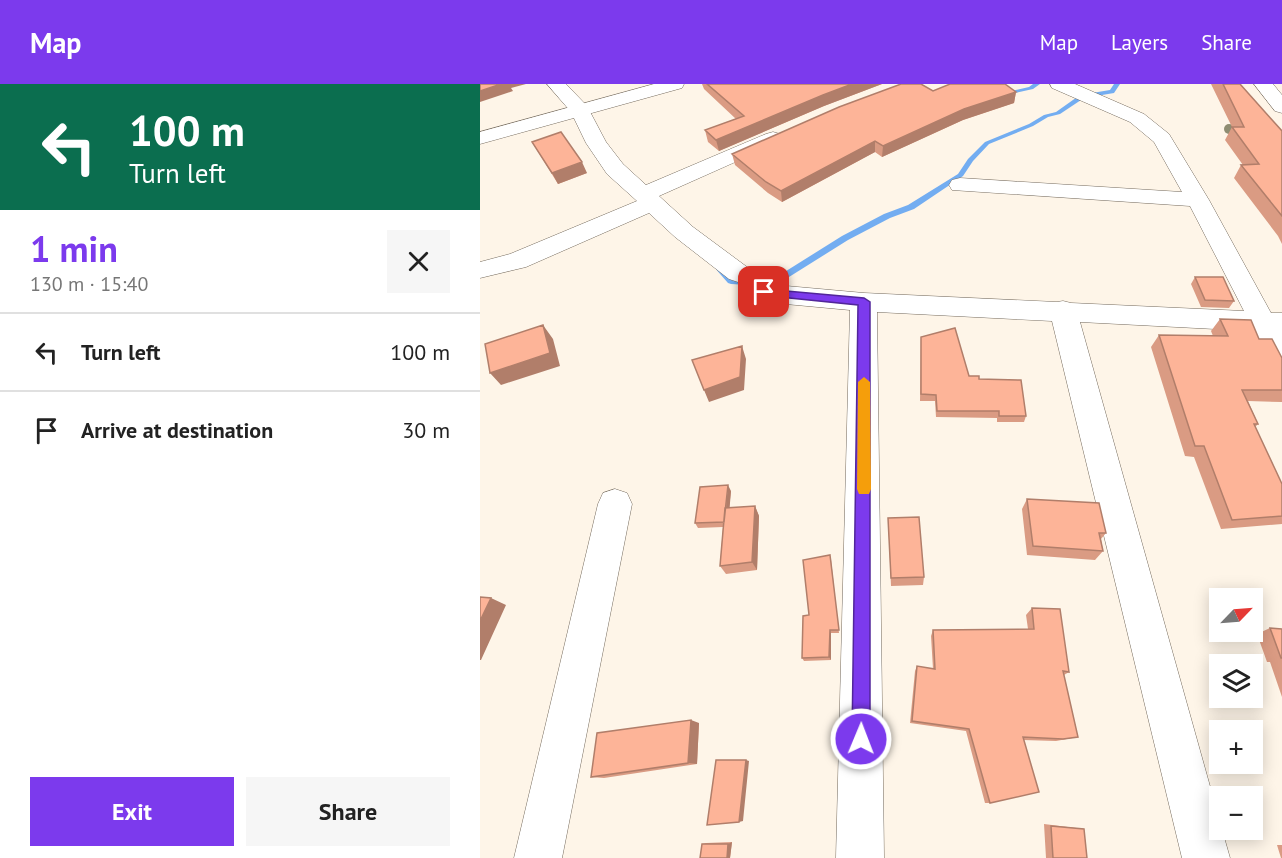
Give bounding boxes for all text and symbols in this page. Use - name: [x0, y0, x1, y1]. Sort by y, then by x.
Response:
- text: Map: [30, 24, 81, 61]
- text: Map: [1040, 29, 1078, 56]
- text: Layers: [1111, 29, 1168, 56]
- text: Share: [1201, 29, 1252, 56]
- text: 100 m: [129, 103, 245, 158]
- icon: left: [30, 108, 108, 186]
- text: Turn left: [129, 156, 226, 190]
- text: 1 min: [30, 225, 118, 272]
- button: close: [387, 230, 450, 293]
- pin: [738, 266, 789, 317]
- text: 130 m · 15:40: [30, 271, 148, 297]
- icon: arrive: [747, 275, 780, 308]
- icon: left: [30, 336, 63, 369]
- text: Turn left: [81, 338, 161, 366]
- text: 100 m: [390, 338, 450, 366]
- icon: arrive: [30, 414, 63, 447]
- text: Arrive at destination: [81, 416, 273, 444]
- text: 30 m: [402, 416, 450, 444]
- north arrow: [1209, 588, 1263, 642]
- map controls: [1209, 588, 1263, 840]
- button: layers: [1209, 654, 1263, 708]
- position arrow: [829, 707, 893, 771]
- button: +: [1209, 720, 1263, 774]
- button: Exit: [30, 777, 234, 846]
- button: Share: [246, 777, 450, 846]
- button: −: [1209, 786, 1263, 840]

